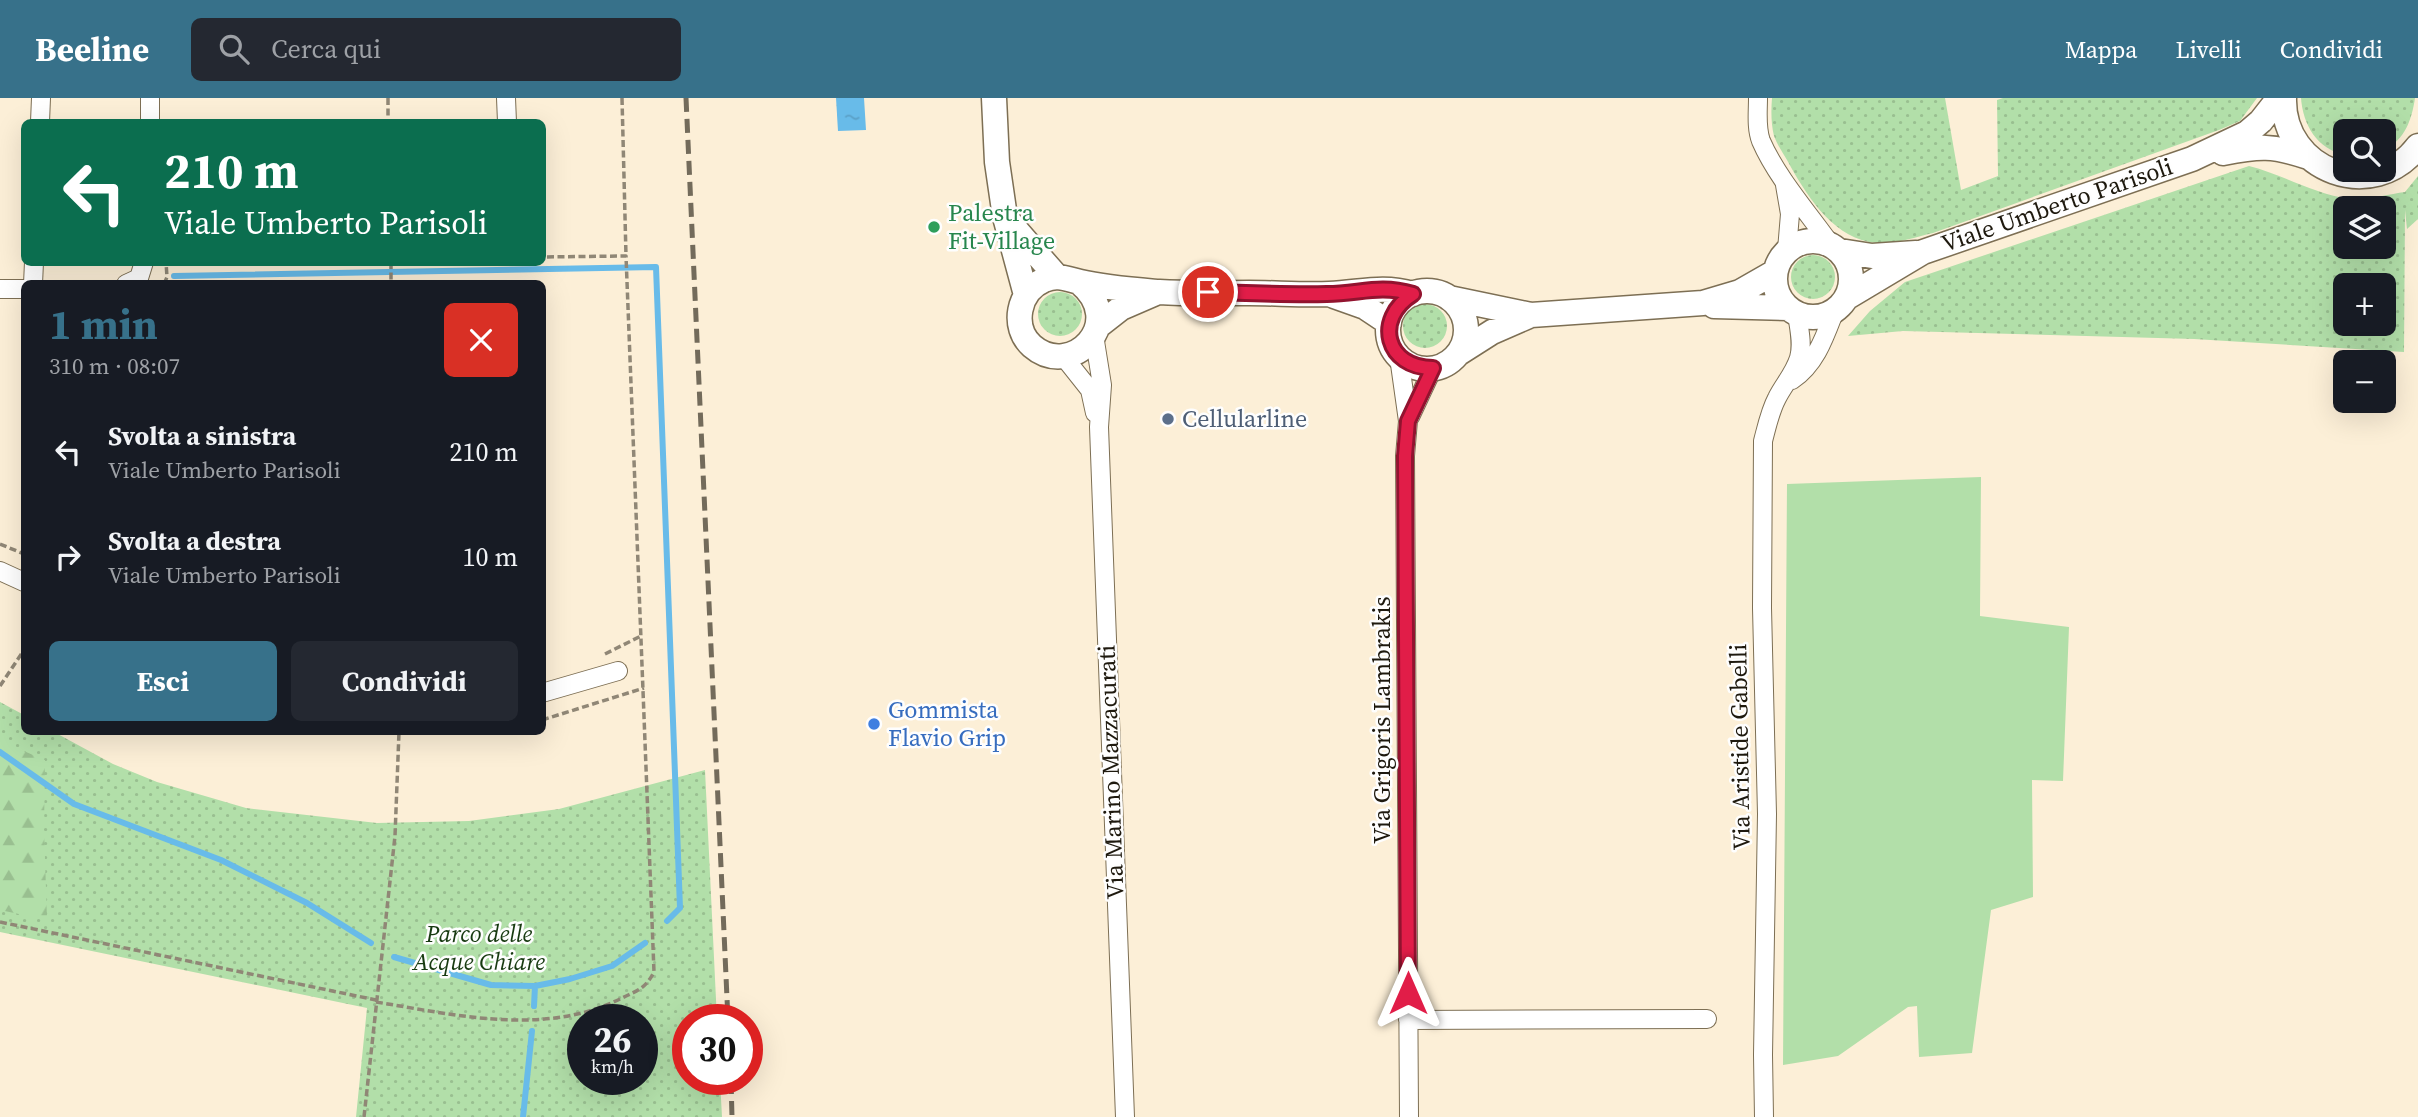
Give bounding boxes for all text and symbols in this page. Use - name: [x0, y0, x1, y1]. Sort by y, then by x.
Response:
- search box: [191, 18, 681, 81]
- text: Beeline: [35, 27, 149, 72]
- icon: search: [215, 30, 253, 68]
- text: Cerca qui: [271, 31, 381, 67]
- text: Mappa: [2065, 33, 2138, 66]
- text: Livelli: [2176, 33, 2242, 66]
- text: Condividi: [2280, 33, 2383, 66]
- map controls: [2333, 119, 2396, 413]
- button: search: [2333, 119, 2396, 182]
- text: 210 m: [164, 137, 299, 204]
- icon: left: [49, 147, 140, 238]
- street label: Viale Umberto Parisoli: [1937, 149, 2177, 260]
- place label: Palestra Fit-Village: [948, 196, 1055, 257]
- button: layers: [2333, 196, 2396, 259]
- text: Viale Umberto Parisoli: [164, 201, 488, 245]
- marker: Palestra Fit-Village: [926, 219, 942, 235]
- pin: [1178, 262, 1238, 322]
- icon: arrive: [1189, 273, 1227, 311]
- button: +: [2333, 273, 2396, 336]
- text: 1 min: [49, 295, 158, 353]
- button: close: [444, 303, 518, 377]
- text: 310 m · 08:07: [49, 350, 180, 382]
- button: −: [2333, 350, 2396, 413]
- place label: Cellularline: [1182, 402, 1307, 435]
- marker: Cellularline: [1160, 411, 1176, 427]
- text: Svolta a sinistra: [108, 418, 296, 454]
- icon: left: [49, 433, 87, 471]
- text: 210 m: [450, 434, 518, 470]
- text: Viale Umberto Parisoli: [108, 454, 341, 486]
- text: Svolta a destra: [108, 523, 281, 559]
- icon: right: [49, 538, 87, 576]
- text: 10 m: [463, 539, 518, 575]
- text: Viale Umberto Parisoli: [108, 559, 341, 591]
- street label: Via Grigoris Lambrakis: [1365, 596, 1398, 844]
- button: Esci: [49, 641, 277, 721]
- button: Condividi: [291, 641, 518, 721]
- street label: Via Marino Mazzacurati: [1090, 644, 1131, 900]
- street label: Via Aristide Gabelli: [1721, 644, 1758, 850]
- place label: Gommista Flavio Grip: [888, 693, 1006, 754]
- marker: Gommista Flavio Grip: [866, 716, 882, 732]
- park label: Parco delle Acque Chiare: [411, 917, 545, 978]
- position arrow: [1371, 956, 1445, 1030]
- speed limit sign: 30: [672, 1004, 763, 1095]
- text: 26: [594, 1016, 631, 1064]
- text: km/h: [591, 1054, 634, 1079]

